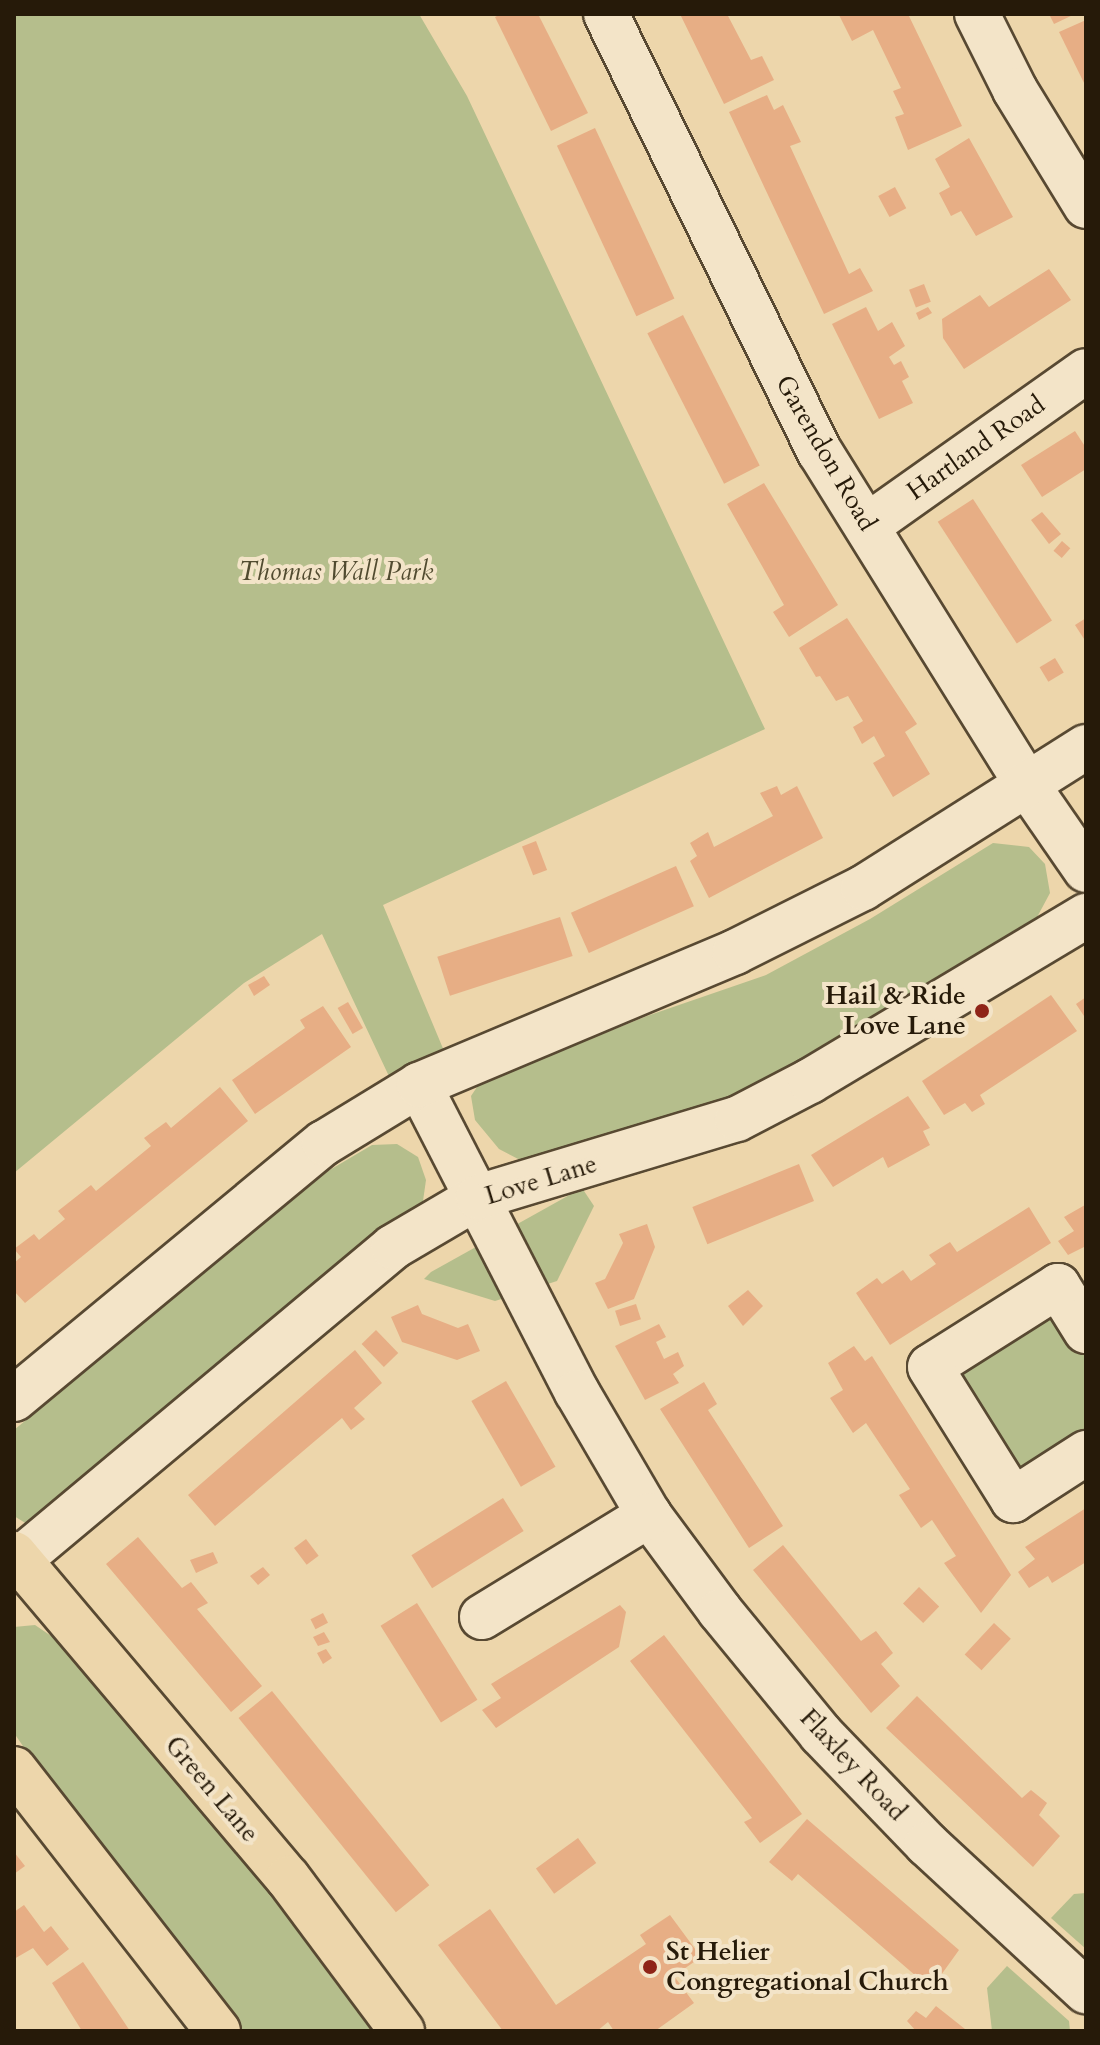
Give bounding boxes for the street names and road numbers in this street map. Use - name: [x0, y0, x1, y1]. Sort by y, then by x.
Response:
- street label: Garendon Road: [769, 370, 883, 536]
- street label: Hartland Road: [901, 389, 1051, 507]
- street label: Love Lane: [481, 1148, 601, 1212]
- street label: Flaxley Road: [793, 1702, 913, 1828]
- street label: Green Lane: [159, 1730, 265, 1848]

